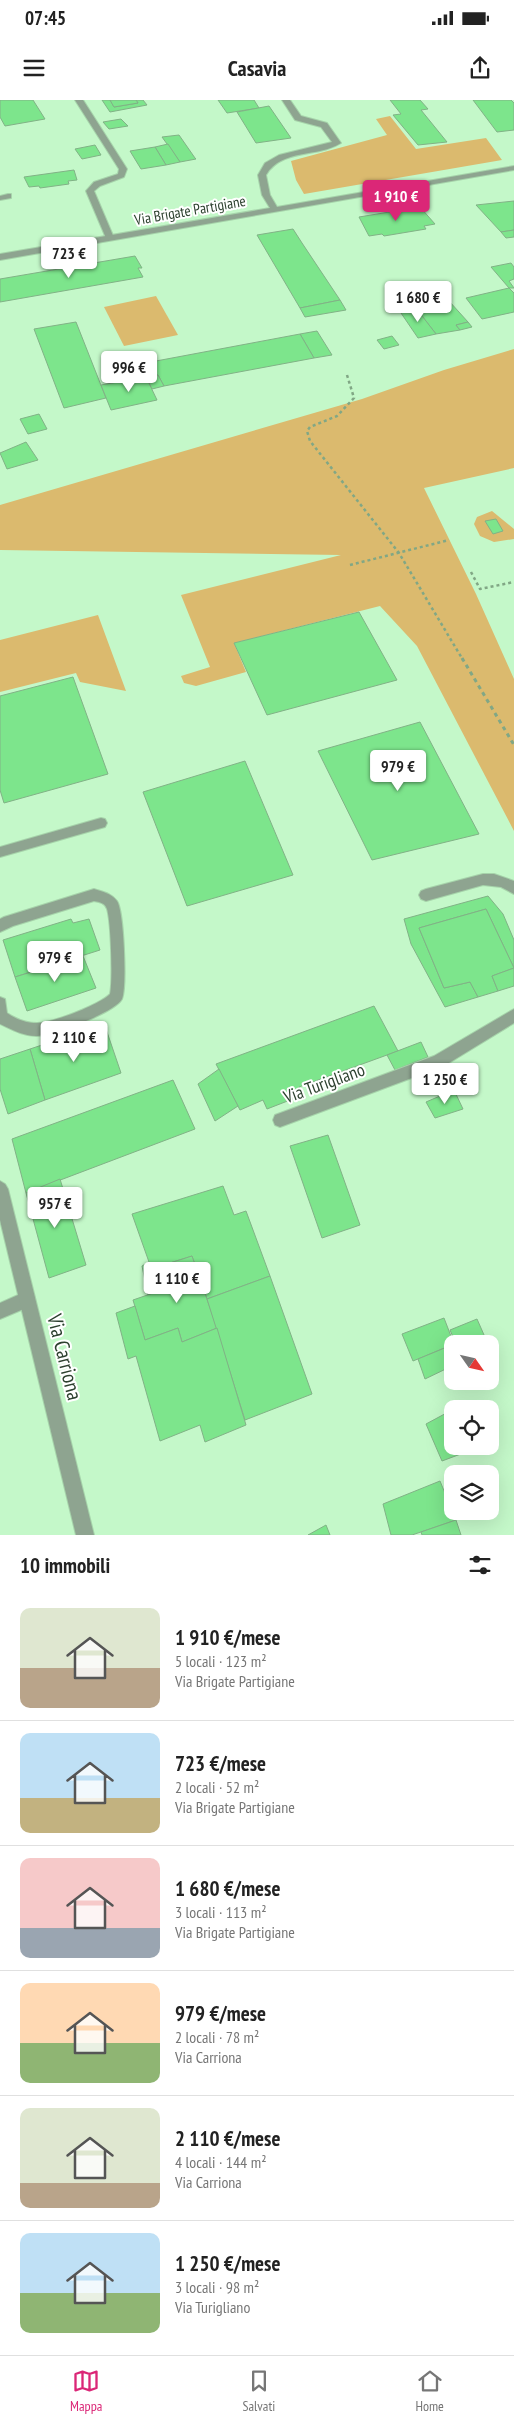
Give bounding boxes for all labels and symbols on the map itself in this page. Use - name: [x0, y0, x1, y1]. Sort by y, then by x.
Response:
- pin: 1 910 €: [350, 180, 442, 222]
- street label: Via Brigate Partigiane: [132, 191, 247, 229]
- pin: 723 €: [34, 236, 104, 279]
- pin: 1 680 €: [372, 280, 464, 323]
- pin: 996 €: [94, 350, 164, 393]
- pin: 979 €: [363, 750, 433, 792]
- pin: 979 €: [20, 940, 90, 983]
- pin: 2 110 €: [28, 1020, 120, 1063]
- street label: Via Turigliano: [279, 1058, 368, 1109]
- pin: 1 250 €: [399, 1062, 491, 1105]
- pin: 957 €: [20, 1186, 90, 1229]
- pin: 1 110 €: [131, 1262, 223, 1304]
- street label: Via Carriona: [41, 1310, 89, 1403]
- north arrow: [444, 1335, 499, 1390]

